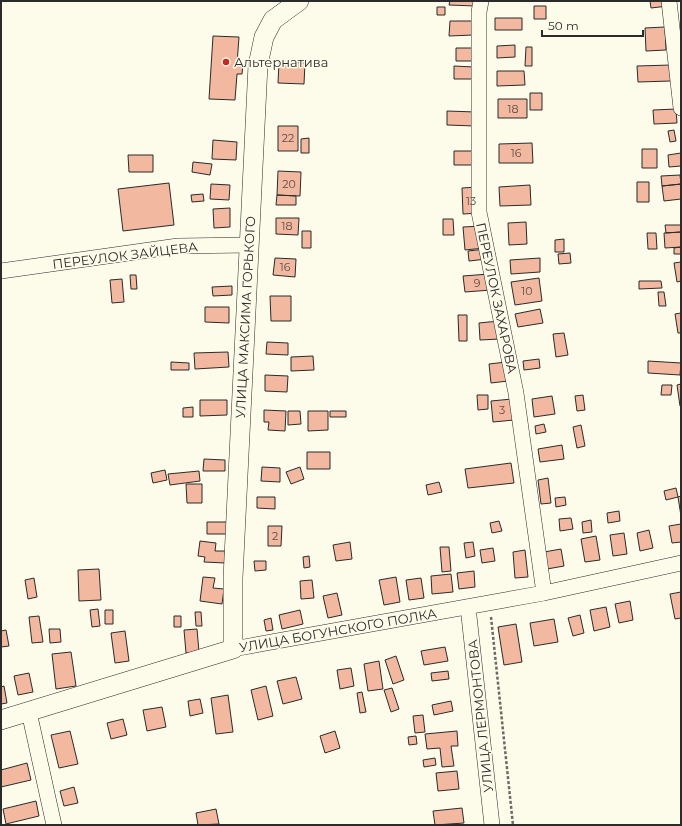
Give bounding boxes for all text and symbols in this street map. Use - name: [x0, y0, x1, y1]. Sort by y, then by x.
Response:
- scale bar: [542, 12, 643, 38]
- text: 50 m: [548, 18, 579, 33]
- place label: Альтернатива: [234, 54, 328, 70]
- marker: Альтернатива: [221, 57, 231, 67]
- house number: 18: [508, 102, 519, 116]
- house number: 22: [282, 131, 294, 145]
- house number: 16: [511, 146, 522, 160]
- house number: 20: [282, 177, 296, 191]
- house number: 13: [466, 194, 476, 208]
- street label: УЛИЦА МАКСИМА ГОРЬКОГО: [232, 215, 258, 419]
- house number: 18: [282, 219, 293, 233]
- street label: ПЕРЕУЛОК ЗАХАРОВА: [473, 221, 521, 375]
- street label: ПЕРЕУЛОК ЗАЙЦЕВА: [51, 238, 199, 272]
- house number: 16: [280, 260, 291, 274]
- house number: 9: [474, 276, 481, 290]
- house number: 10: [521, 284, 533, 298]
- house number: 3: [499, 403, 505, 417]
- house number: 2: [272, 529, 278, 543]
- street label: УЛИЦА БОГУНСКОГО ПОЛКА: [238, 605, 438, 655]
- street label: УЛИЦА ЛЕРМОНТОВА: [464, 639, 496, 793]

